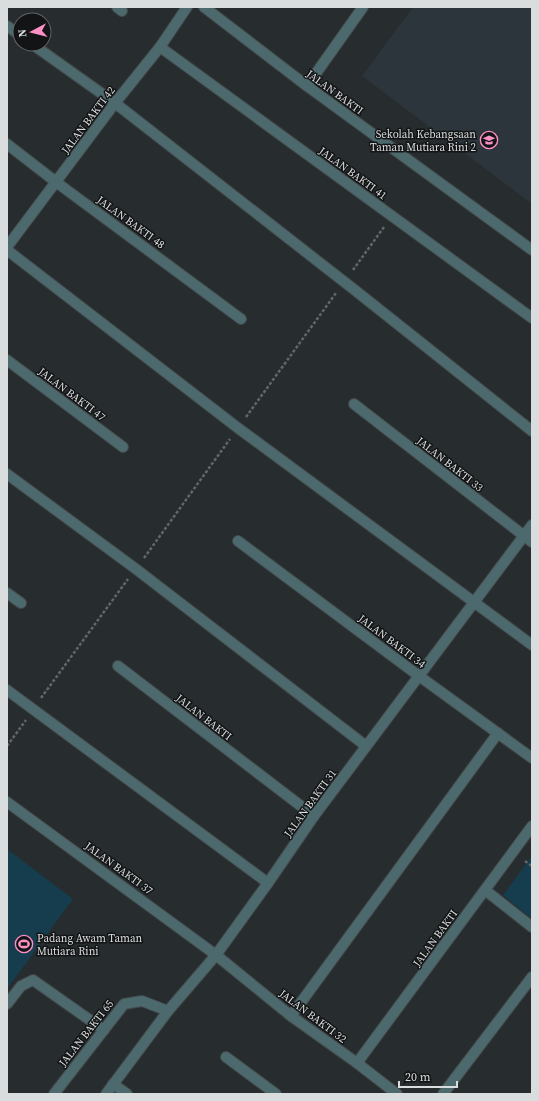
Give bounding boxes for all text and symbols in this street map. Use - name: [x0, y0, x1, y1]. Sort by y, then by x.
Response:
- north arrow: [12, 12, 52, 52]
- text: N: [15, 28, 31, 38]
- street label: JALAN BAKTI: [302, 66, 366, 118]
- street label: JALAN BAKTI 42: [58, 83, 119, 158]
- place label: Sekolah Kebangsaan Taman Mutiara Rini 2: [370, 127, 476, 155]
- school or university icon: Sekolah Kebangsaan Taman Mutiara Rini 2: [479, 130, 499, 150]
- street label: JALAN BAKTI 41: [315, 143, 390, 203]
- street label: JALAN BAKTI 48: [93, 192, 168, 252]
- street label: JALAN BAKTI 47: [34, 364, 109, 425]
- street label: JALAN BAKTI 33: [413, 433, 486, 495]
- street label: JALAN BAKTI 34: [354, 611, 429, 672]
- street label: JALAN BAKTI: [172, 690, 235, 744]
- street label: JALAN BAKTI 31: [280, 766, 340, 841]
- street label: JALAN BAKTI 37: [81, 838, 156, 898]
- street label: JALAN BAKTI: [409, 907, 461, 971]
- place label: Padang Awam Taman Mutiara Rini: [37, 931, 143, 959]
- sports icon: Padang Awam Taman Mutiara Rini: [14, 934, 34, 954]
- street label: JALAN BAKTI 32: [275, 986, 350, 1047]
- street label: JALAN BAKTI 65: [55, 997, 117, 1070]
- scale bar: [399, 1063, 457, 1089]
- text: 20 m: [405, 1069, 431, 1085]

